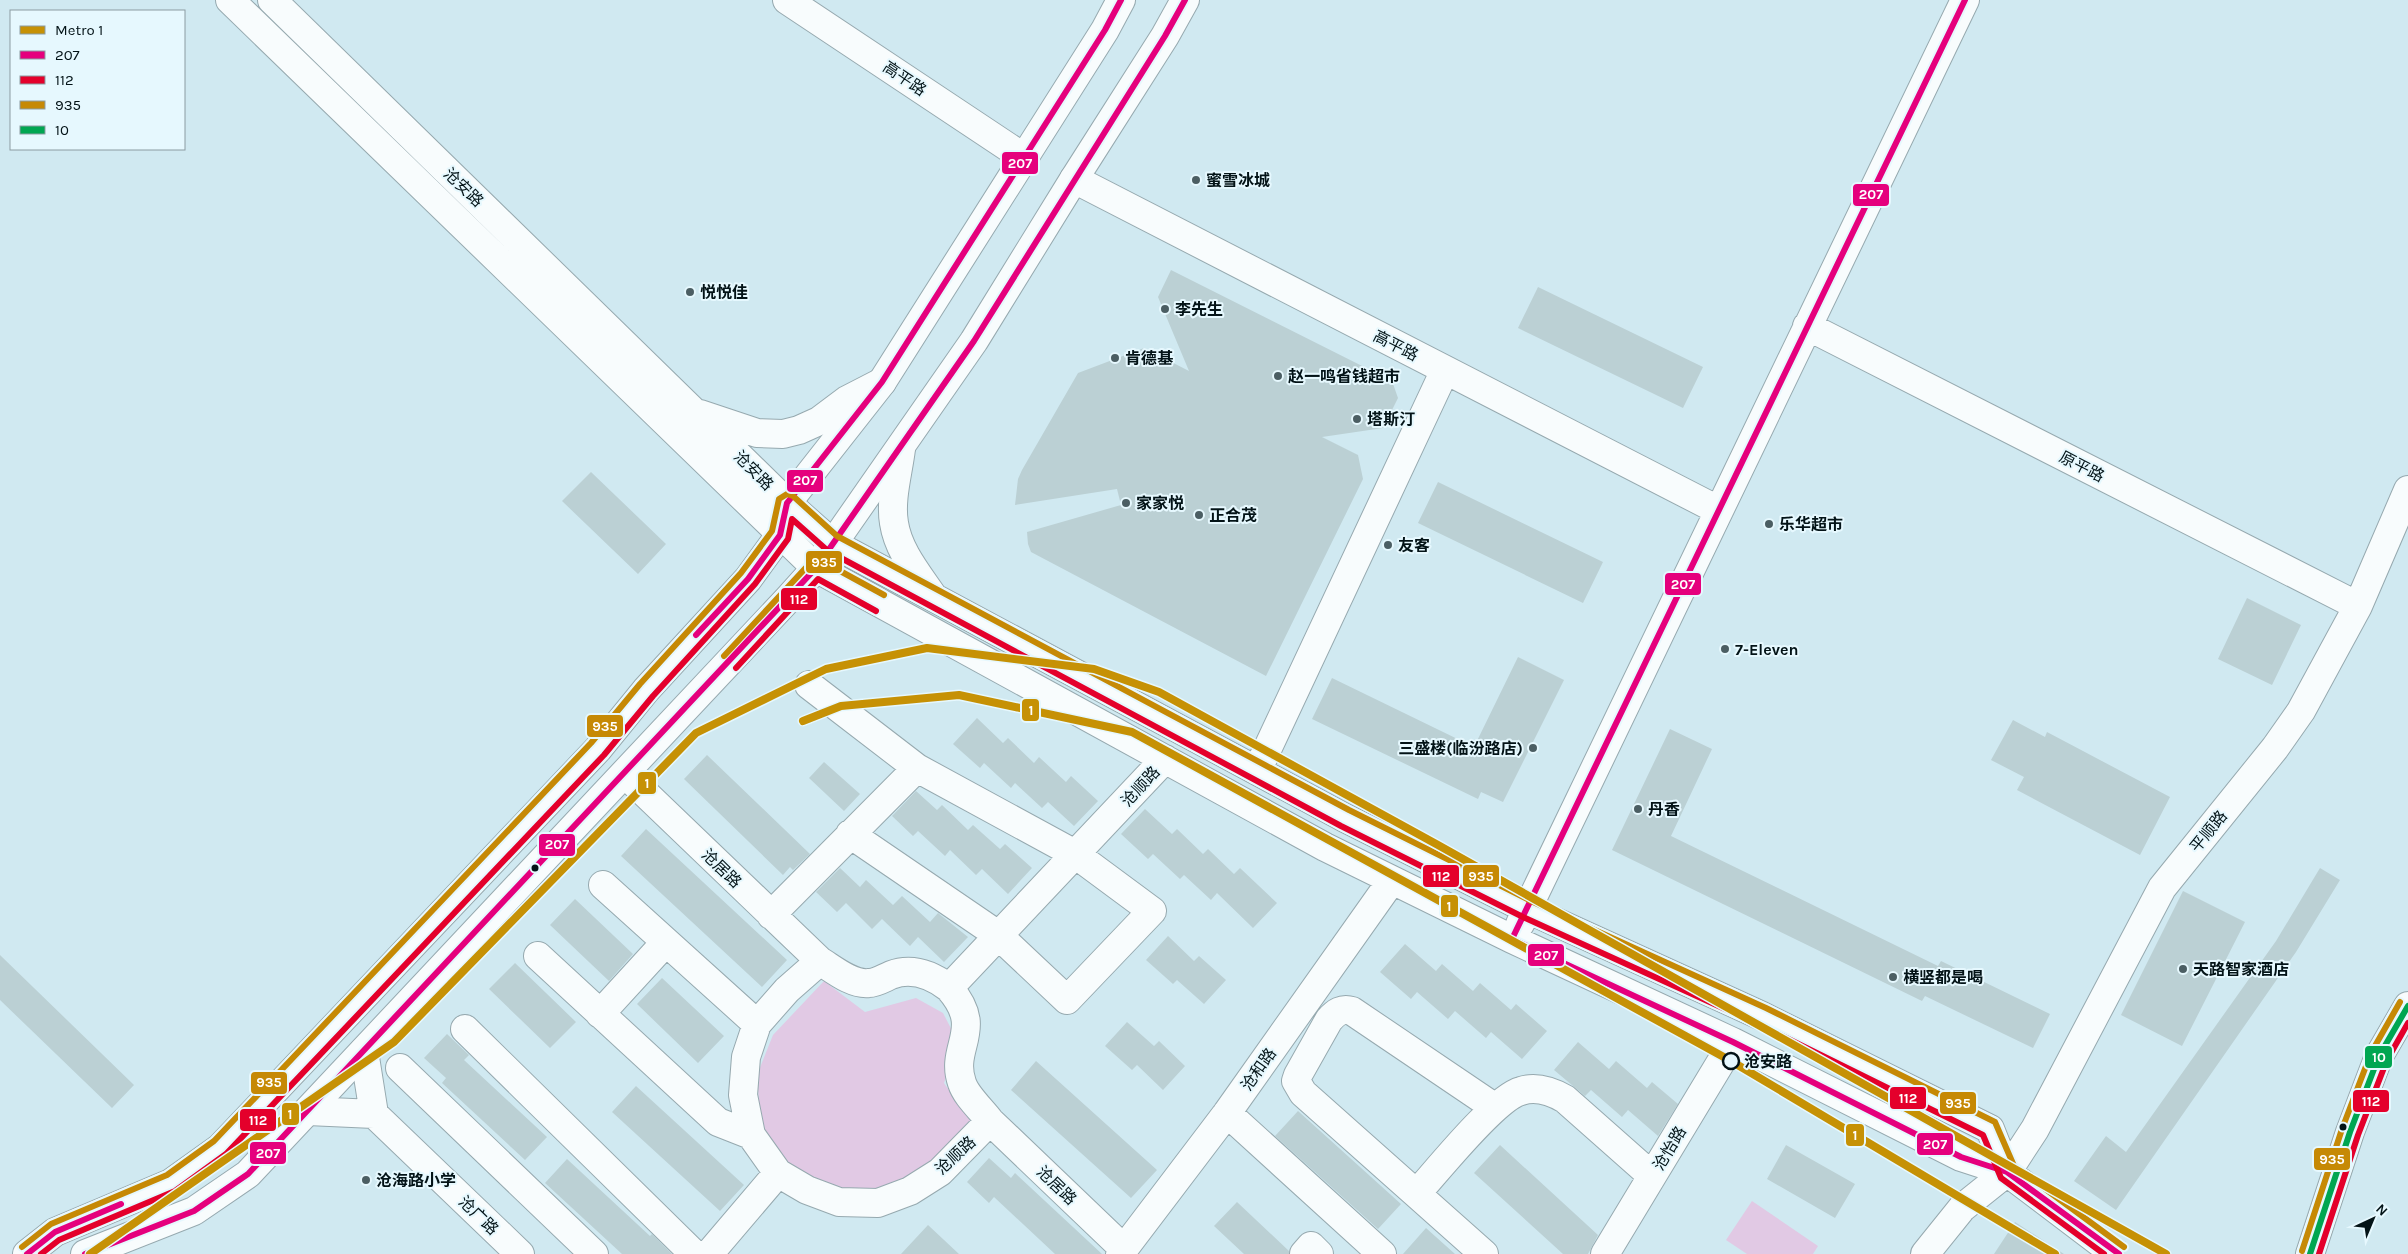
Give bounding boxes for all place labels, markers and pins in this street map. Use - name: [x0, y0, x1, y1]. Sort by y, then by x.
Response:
- place label: 蜜雪冰城: [1206, 171, 1270, 190]
- marker: 蜜雪冰城: [1190, 174, 1202, 186]
- place label: 悦悦佳: [700, 283, 748, 302]
- marker: 悦悦佳: [684, 286, 696, 298]
- place label: 李先生: [1175, 300, 1223, 319]
- marker: 李先生: [1159, 303, 1171, 315]
- place label: 肯德基: [1125, 349, 1174, 368]
- marker: 肯德基: [1109, 352, 1121, 364]
- place label: 赵一鸣省钱超市: [1288, 367, 1400, 386]
- marker: 赵一鸣省钱超市: [1272, 370, 1284, 382]
- place label: 塔斯汀: [1367, 410, 1415, 429]
- marker: 塔斯汀: [1351, 413, 1363, 425]
- place label: 家家悦: [1136, 494, 1184, 513]
- marker: 家家悦: [1120, 497, 1132, 509]
- place label: 正合茂: [1209, 506, 1257, 525]
- marker: 正合茂: [1193, 509, 1205, 521]
- place label: 乐华超市: [1779, 515, 1843, 534]
- marker: 乐华超市: [1763, 518, 1775, 530]
- place label: 友客: [1398, 536, 1430, 555]
- marker: 友客: [1382, 539, 1394, 551]
- place label: 7-Eleven: [1735, 640, 1798, 659]
- marker: 7-Eleven: [1719, 643, 1731, 655]
- place label: 三盛楼(临汾路店): [1398, 739, 1523, 758]
- marker: 三盛楼(临汾路店): [1527, 742, 1539, 754]
- place label: 丹香: [1648, 800, 1680, 819]
- marker: 丹香: [1632, 803, 1644, 815]
- unlabelled marker: [530, 863, 540, 873]
- place label: 天路智家酒店: [2193, 960, 2289, 979]
- marker: 天路智家酒店: [2177, 963, 2189, 975]
- place label: 横竖都是喝: [1903, 968, 1983, 987]
- marker: 横竖都是喝: [1887, 971, 1899, 983]
- marker: 沧安路: [1722, 1052, 1740, 1070]
- place label: 沧安路: [1744, 1052, 1792, 1071]
- unlabelled marker: [2338, 1122, 2348, 1132]
- place label: 沧海路小学: [376, 1171, 456, 1190]
- marker: 沧海路小学: [360, 1174, 372, 1186]

